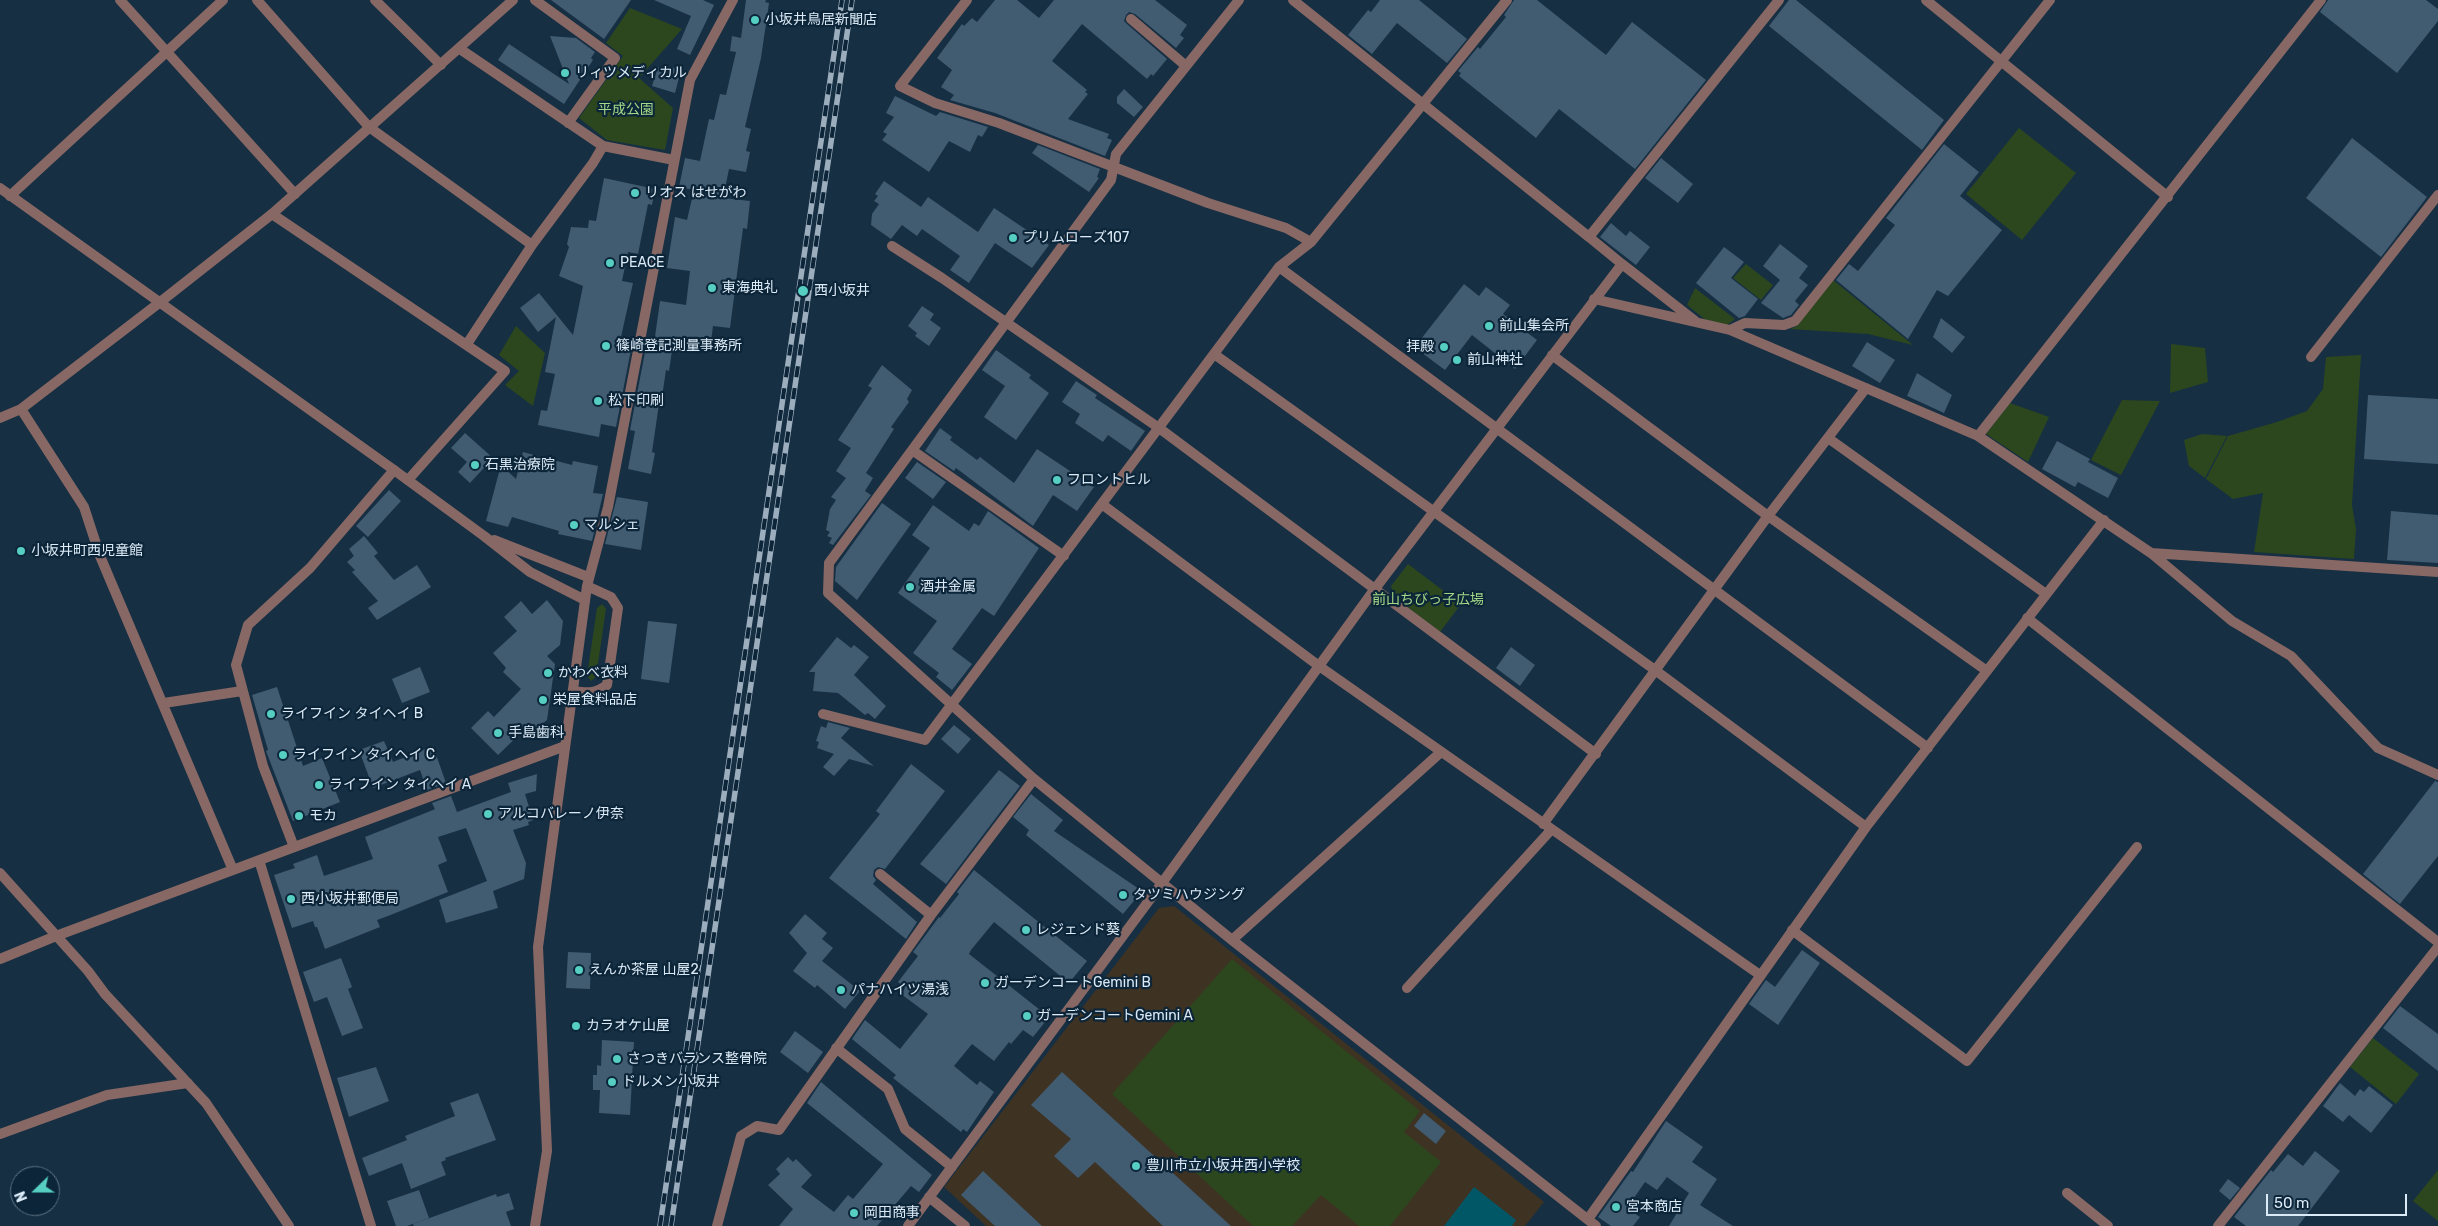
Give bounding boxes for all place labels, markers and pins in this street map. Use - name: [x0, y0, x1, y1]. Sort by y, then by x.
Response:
- place label: 小坂井鳥居新聞店: [765, 12, 877, 28]
- marker: 小坂井鳥居新聞店: [749, 14, 761, 26]
- place label: リィツメディカル: [575, 65, 687, 81]
- marker: リィツメディカル: [559, 67, 571, 79]
- place label: リオス はせがわ: [645, 185, 746, 201]
- marker: リオス はせがわ: [629, 187, 641, 199]
- place label: プリムローズ107: [1023, 230, 1129, 246]
- marker: プリムローズ107: [1007, 232, 1019, 244]
- place label: PEACE: [620, 255, 664, 271]
- marker: PEACE: [604, 257, 616, 269]
- place label: 東海典礼: [722, 280, 778, 296]
- marker: 東海典礼: [706, 282, 718, 294]
- place label: 西小坂井: [814, 283, 870, 299]
- marker: 西小坂井: [796, 284, 810, 298]
- place label: 前山集会所: [1499, 318, 1569, 334]
- marker: 前山集会所: [1483, 320, 1495, 332]
- place label: 篠崎登記測量事務所: [616, 338, 742, 354]
- place label: 拝殿: [1406, 339, 1434, 355]
- marker: 篠崎登記測量事務所: [600, 340, 612, 352]
- marker: 拝殿: [1438, 341, 1450, 353]
- place label: 前山神社: [1467, 352, 1523, 368]
- marker: 前山神社: [1451, 354, 1463, 366]
- place label: 松下印刷: [608, 393, 664, 409]
- marker: 松下印刷: [592, 395, 604, 407]
- place label: 石黒治療院: [485, 457, 555, 473]
- marker: 石黒治療院: [469, 459, 481, 471]
- place label: フロントヒル: [1067, 472, 1151, 488]
- marker: フロントヒル: [1051, 474, 1063, 486]
- place label: マルシェ: [584, 517, 640, 533]
- marker: マルシェ: [568, 519, 580, 531]
- place label: 小坂井町西児童館: [31, 543, 143, 559]
- marker: 小坂井町西児童館: [15, 545, 27, 557]
- place label: 酒井金属: [920, 579, 976, 595]
- marker: 酒井金属: [904, 581, 916, 593]
- place label: かわべ衣料: [558, 665, 628, 681]
- marker: かわべ衣料: [542, 667, 554, 679]
- place label: 栄屋食料品店: [553, 692, 637, 708]
- marker: 栄屋食料品店: [537, 694, 549, 706]
- place label: ライフイン タイヘイ B: [281, 706, 423, 722]
- marker: ライフイン タイヘイ B: [265, 708, 277, 720]
- place label: 手島歯科: [508, 725, 564, 741]
- marker: 手島歯科: [492, 727, 504, 739]
- place label: ライフイン タイヘイ C: [293, 747, 435, 763]
- marker: ライフイン タイヘイ C: [277, 749, 289, 761]
- place label: ライフイン タイヘイ A: [329, 777, 471, 793]
- marker: ライフイン タイヘイ A: [313, 779, 325, 791]
- place label: アルコバレーノ伊奈: [498, 806, 624, 822]
- place label: モカ: [309, 808, 337, 824]
- marker: アルコバレーノ伊奈: [482, 808, 494, 820]
- marker: モカ: [293, 810, 305, 822]
- place label: タツミハウジング: [1133, 887, 1245, 903]
- marker: タツミハウジング: [1117, 889, 1129, 901]
- place label: 西小坂井郵便局: [301, 891, 399, 907]
- marker: 西小坂井郵便局: [285, 893, 297, 905]
- place label: レジェンド葵: [1036, 922, 1120, 938]
- marker: レジェンド葵: [1020, 924, 1032, 936]
- place label: えんか茶屋 山屋2: [589, 962, 699, 978]
- marker: えんか茶屋 山屋2: [573, 964, 585, 976]
- place label: ガーデンコートGemini B: [995, 975, 1151, 991]
- marker: ガーデンコートGemini B: [979, 977, 991, 989]
- place label: パナハイツ湯浅: [851, 982, 949, 998]
- marker: パナハイツ湯浅: [835, 984, 847, 996]
- place label: ガーデンコートGemini A: [1037, 1008, 1193, 1024]
- marker: ガーデンコートGemini A: [1021, 1010, 1033, 1022]
- place label: カラオケ山屋: [586, 1018, 670, 1034]
- marker: カラオケ山屋: [570, 1020, 582, 1032]
- place label: さつきバランス整骨院: [627, 1051, 767, 1067]
- marker: さつきバランス整骨院: [611, 1053, 623, 1065]
- place label: ドルメン小坂井: [622, 1074, 720, 1090]
- marker: ドルメン小坂井: [606, 1076, 618, 1088]
- place label: 豊川市立小坂井西小学校: [1146, 1158, 1300, 1174]
- marker: 豊川市立小坂井西小学校: [1130, 1160, 1142, 1172]
- place label: 宮本商店: [1626, 1199, 1682, 1215]
- marker: 宮本商店: [1610, 1201, 1622, 1213]
- place label: 岡田商事: [864, 1205, 920, 1221]
- marker: 岡田商事: [848, 1207, 860, 1219]

